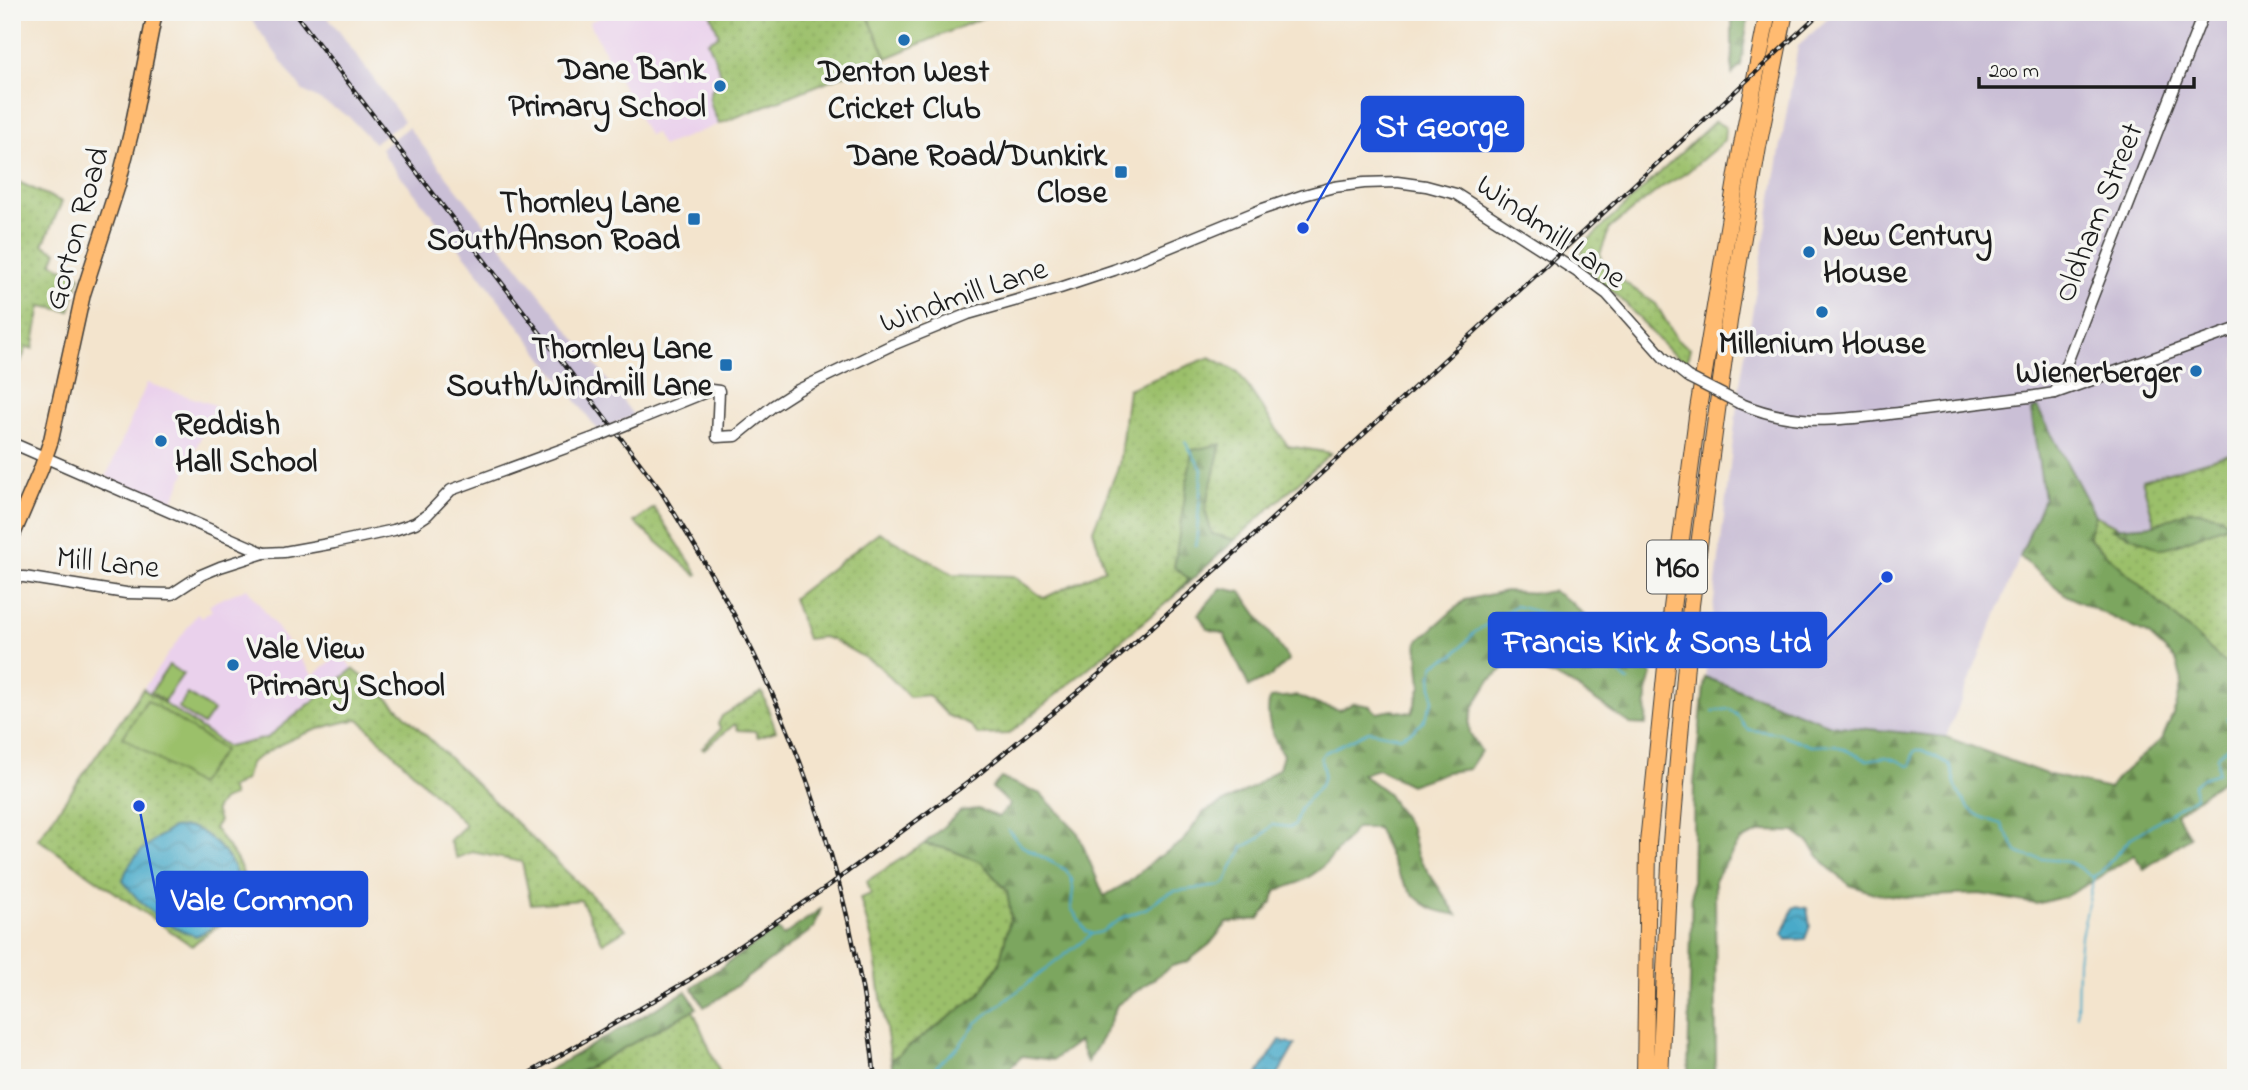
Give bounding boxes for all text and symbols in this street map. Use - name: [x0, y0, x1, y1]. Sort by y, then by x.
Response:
- marker: Denton West Cricket Club: [896, 32, 912, 48]
- scale bar: [1979, 46, 2194, 90]
- place label: Dane Bank Primary School: [508, 48, 707, 133]
- place label: Denton West Cricket Club: [817, 50, 990, 134]
- text: 200 m: [1989, 57, 2039, 87]
- marker: Dane Bank Primary School: [712, 78, 728, 94]
- callout: St George: [1362, 97, 1523, 151]
- text: St George: [1375, 104, 1510, 153]
- street label: Oldham Street: [2043, 116, 2158, 310]
- place label: Dane Road/Dunkirk Close: [845, 134, 1109, 218]
- street label: Gorton Road: [33, 142, 124, 316]
- marker: Dane Road/Dunkirk Close: [1113, 164, 1129, 180]
- street label: Windmill Lane: [1465, 164, 1635, 303]
- place label: Thornley Lane South/Anson Road: [427, 181, 682, 265]
- marker: Thornley Lane South/Anson Road: [686, 211, 702, 227]
- place label: New Century House: [1823, 214, 1992, 298]
- marker: New Century House: [1801, 244, 1817, 260]
- street label: Windmill Lane: [874, 246, 1055, 348]
- marker: Millenium House: [1814, 304, 1830, 320]
- place label: Millenium House: [1719, 322, 1927, 369]
- place label: Thornley Lane South/Windmill Lane: [446, 327, 714, 411]
- place label: Wienerberger: [2016, 351, 2183, 399]
- marker: Thornley Lane South/Windmill Lane: [718, 357, 734, 373]
- marker: Wienerberger: [2188, 363, 2204, 379]
- place label: Reddish Hall School: [175, 403, 317, 487]
- marker: Reddish Hall School: [153, 433, 169, 449]
- street label: Mill Lane: [54, 536, 162, 593]
- road number: M60: [1647, 540, 1707, 594]
- callout: Francis Kirk & Sons Ltd: [1489, 613, 1826, 667]
- text: Francis Kirk & Sons Ltd: [1501, 620, 1812, 668]
- place label: Vale View Primary School: [246, 627, 445, 712]
- marker: Vale View Primary School: [225, 657, 241, 673]
- callout: Vale Common: [157, 872, 367, 926]
- text: Vale Common: [170, 878, 353, 926]

